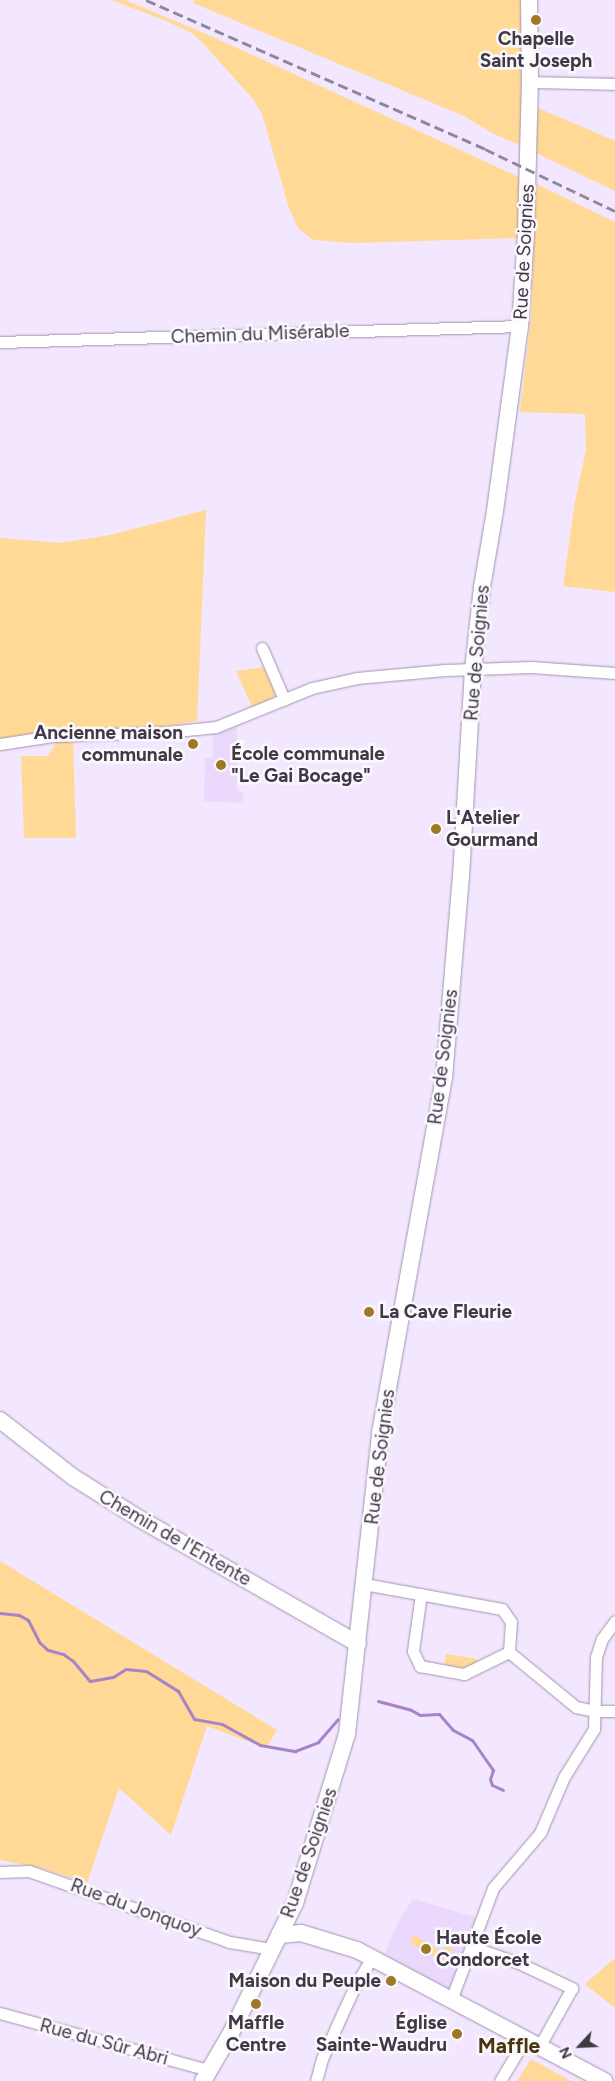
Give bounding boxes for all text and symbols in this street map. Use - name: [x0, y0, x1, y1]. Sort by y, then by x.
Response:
- marker: Chapelle Saint Joseph: [530, 14, 542, 26]
- place label: Chapelle Saint Joseph: [480, 28, 592, 72]
- street label: Rue de Soignies: [509, 183, 539, 321]
- street label: Chemin du Misérable: [170, 319, 350, 349]
- street label: Rue de Soignies: [460, 584, 494, 722]
- place label: Ancienne maison communale: [34, 722, 183, 766]
- marker: Ancienne maison communale: [187, 738, 199, 750]
- place label: École communale "Le Gai Bocage": [231, 743, 385, 787]
- marker: École communale "Le Gai Bocage": [215, 759, 227, 771]
- place label: L'Atelier Gourmand: [446, 807, 538, 851]
- marker: L'Atelier Gourmand: [430, 823, 442, 835]
- street label: Rue de Soignies: [423, 988, 463, 1126]
- place label: La Cave Fleurie: [379, 1301, 512, 1323]
- marker: La Cave Fleurie: [363, 1306, 375, 1318]
- street label: Rue de Soignies: [360, 1388, 400, 1526]
- street label: Chemin de l'Entente: [95, 1485, 255, 1591]
- street label: Rue de Soignies: [276, 1785, 342, 1921]
- street label: Rue du Jonquoy: [67, 1874, 205, 1942]
- place label: Haute École Condorcet: [436, 1927, 541, 1971]
- marker: Haute École Condorcet: [420, 1943, 432, 1955]
- place label: Maison du Peuple: [229, 1970, 381, 1992]
- marker: Maison du Peuple: [385, 1975, 397, 1987]
- marker: Maffle Centre: [250, 1998, 262, 2010]
- place label: Maffle Centre: [226, 2012, 286, 2056]
- place label: Église Sainte-Waudru: [316, 2012, 447, 2056]
- street label: Rue du Sûr Abri: [37, 2014, 171, 2070]
- north arrow: [555, 2021, 605, 2071]
- marker: Église Sainte-Waudru: [451, 2028, 463, 2040]
- district label: Maffle: [478, 2033, 540, 2059]
- text: N: [556, 2044, 576, 2061]

